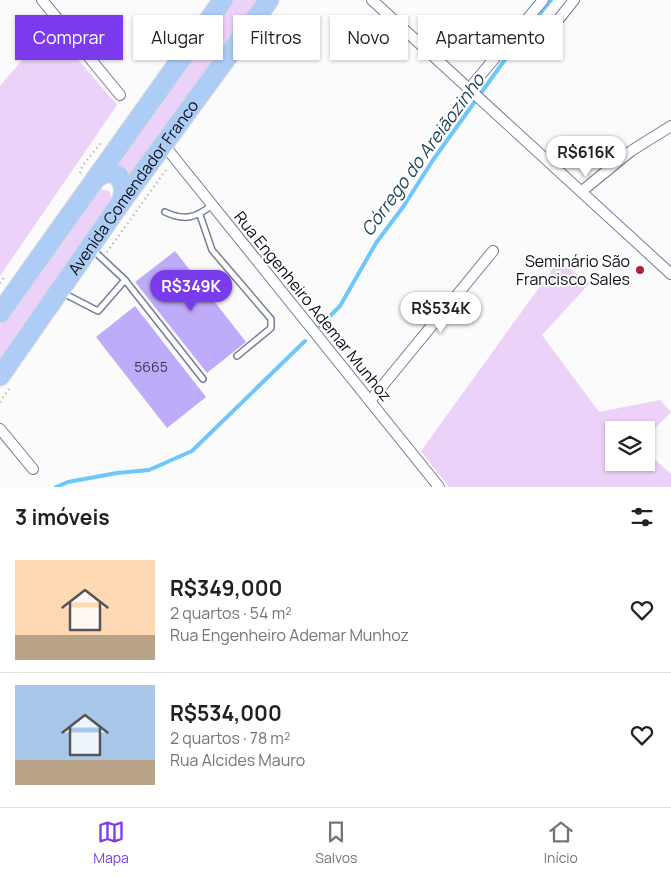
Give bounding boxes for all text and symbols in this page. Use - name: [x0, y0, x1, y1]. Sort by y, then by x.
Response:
- chip: Comprar: [15, 15, 123, 60]
- chip: Alugar: [133, 15, 223, 60]
- chip: Filtros: [233, 15, 320, 60]
- chip: Novo: [330, 15, 408, 60]
- chip: Apartamento: [418, 15, 563, 60]
- water label: Córrego do Areiãozinho: [355, 67, 490, 240]
- street label: Avenida Comendador Franco: [63, 95, 203, 279]
- pin: R$616K: [545, 136, 627, 178]
- text: R$616K: [557, 141, 615, 163]
- street label: Rua Engenheiro Ademar Munhoz: [229, 206, 397, 406]
- place label: Seminário São Francisco Sales: [516, 250, 630, 290]
- marker: Seminário São Francisco Sales: [634, 264, 646, 276]
- pin: R$349K: [150, 270, 232, 312]
- text: R$349K: [161, 275, 221, 297]
- pin: R$534K: [400, 292, 482, 334]
- text: R$534K: [411, 297, 471, 319]
- house number: 5665: [134, 357, 168, 376]
- map controls: [605, 421, 655, 471]
- button: layers: [605, 421, 655, 471]
- text: 3 imóveis: [15, 503, 110, 531]
- icon: filters: [628, 503, 656, 531]
- text: R$349,000: [170, 574, 282, 602]
- icon: home: [55, 580, 115, 640]
- icon: heart: [628, 596, 656, 624]
- text: 2 quartos · 54 m²: [170, 602, 292, 624]
- text: Rua Engenheiro Ademar Munhoz: [170, 624, 409, 646]
- text: R$534,000: [170, 699, 282, 727]
- icon: home: [55, 705, 115, 765]
- icon: heart: [628, 721, 656, 749]
- text: 2 quartos · 78 m²: [170, 727, 290, 749]
- text: Rua Alcides Mauro: [170, 749, 305, 771]
- tab: Mapa: [93, 818, 129, 867]
- tab: Salvos: [315, 818, 357, 867]
- tab: Início: [544, 818, 578, 867]

